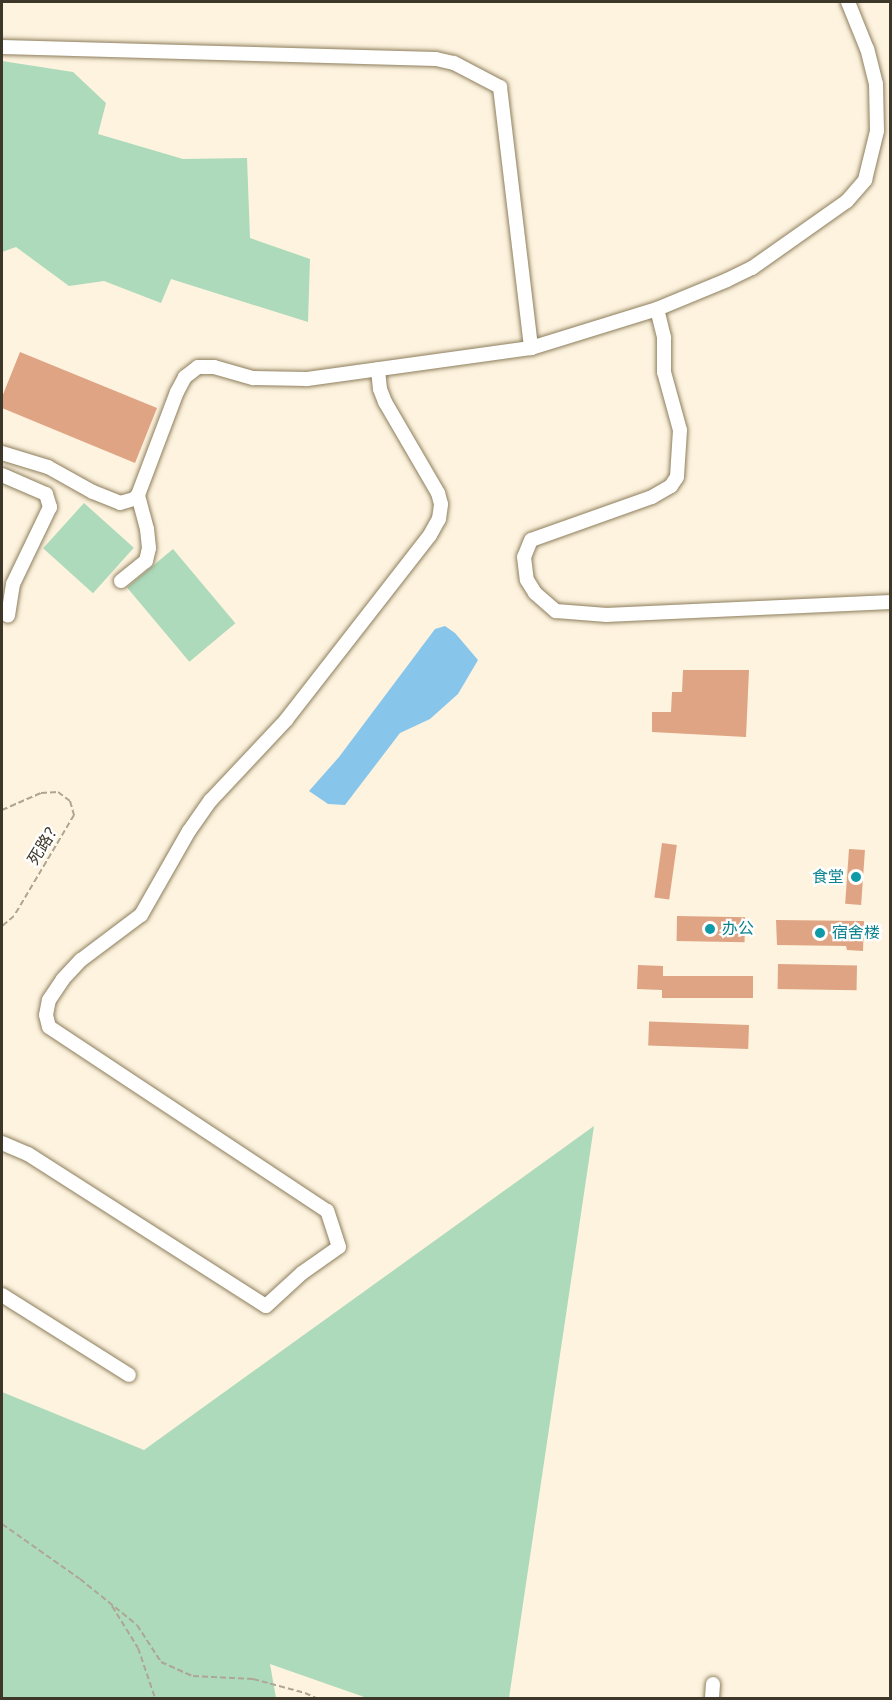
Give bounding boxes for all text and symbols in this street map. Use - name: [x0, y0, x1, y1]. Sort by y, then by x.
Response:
- street label: 死路？: [24, 818, 66, 868]
- place label: 食堂: [812, 867, 844, 887]
- marker: 食堂: [849, 870, 863, 884]
- place label: 办公: [722, 919, 754, 939]
- marker: 办公: [703, 922, 717, 936]
- place label: 宿舍楼: [832, 923, 880, 943]
- marker: 宿舍楼: [813, 926, 827, 940]

